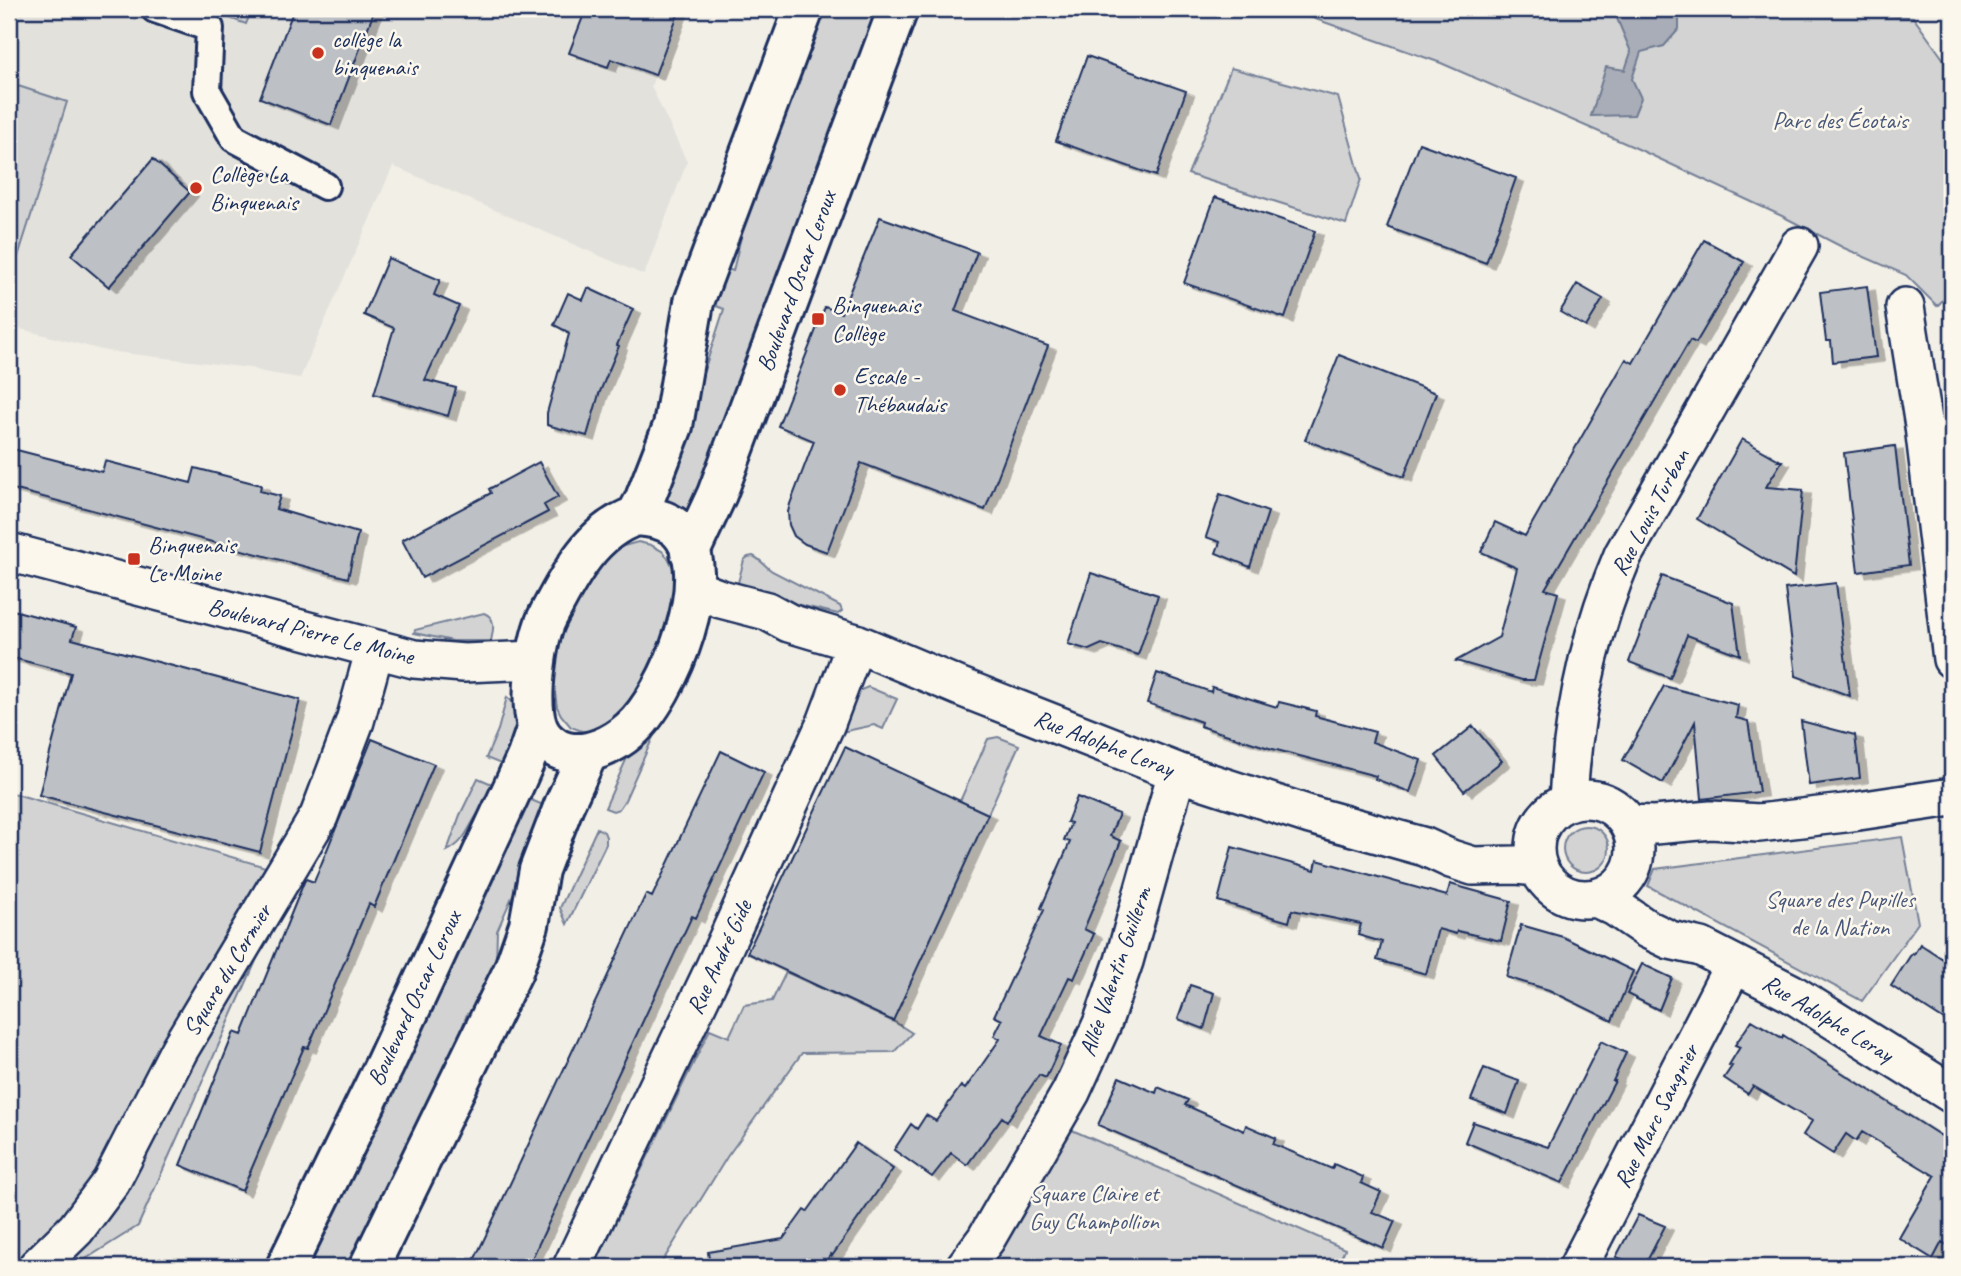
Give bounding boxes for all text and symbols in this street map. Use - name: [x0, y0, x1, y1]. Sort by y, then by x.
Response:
- place label: collège la binquenais: [332, 24, 419, 82]
- marker: collège la binquenais: [310, 45, 326, 61]
- park label: Parc des Écotais: [1772, 105, 1909, 135]
- place label: Collège La Binquenais: [210, 159, 301, 217]
- marker: Collège La Binquenais: [188, 180, 204, 196]
- street label: Boulevard Oscar Leroux: [749, 185, 843, 376]
- place label: Binquenais Collège: [832, 290, 923, 348]
- marker: Binquenais Collège: [810, 311, 826, 327]
- place label: Escale - Thébaudais: [854, 361, 948, 419]
- marker: Escale - Thébaudais: [832, 382, 848, 398]
- street label: Rue Louis Turban: [1604, 442, 1697, 581]
- place label: Binquenais Le Moine: [148, 530, 239, 588]
- marker: Binquenais Le Moine: [126, 551, 142, 567]
- street label: Boulevard Pierre Le Moine: [205, 591, 419, 672]
- street label: Rue Adolphe Leray: [1030, 703, 1180, 784]
- street label: Allée Valentin Guillerm: [1072, 881, 1159, 1060]
- park label: Square des Pupilles de la Nation: [1765, 884, 1917, 942]
- street label: Rue André Gide: [680, 893, 759, 1019]
- street label: Square du Cormier: [176, 896, 279, 1042]
- street label: Boulevard Oscar Leroux: [360, 904, 469, 1091]
- street label: Rue Adolphe Leray: [1757, 967, 1900, 1070]
- street label: Rue Marc Sangnier: [1607, 1037, 1706, 1193]
- park label: Square Claire et Guy Champollion: [1029, 1178, 1161, 1236]

